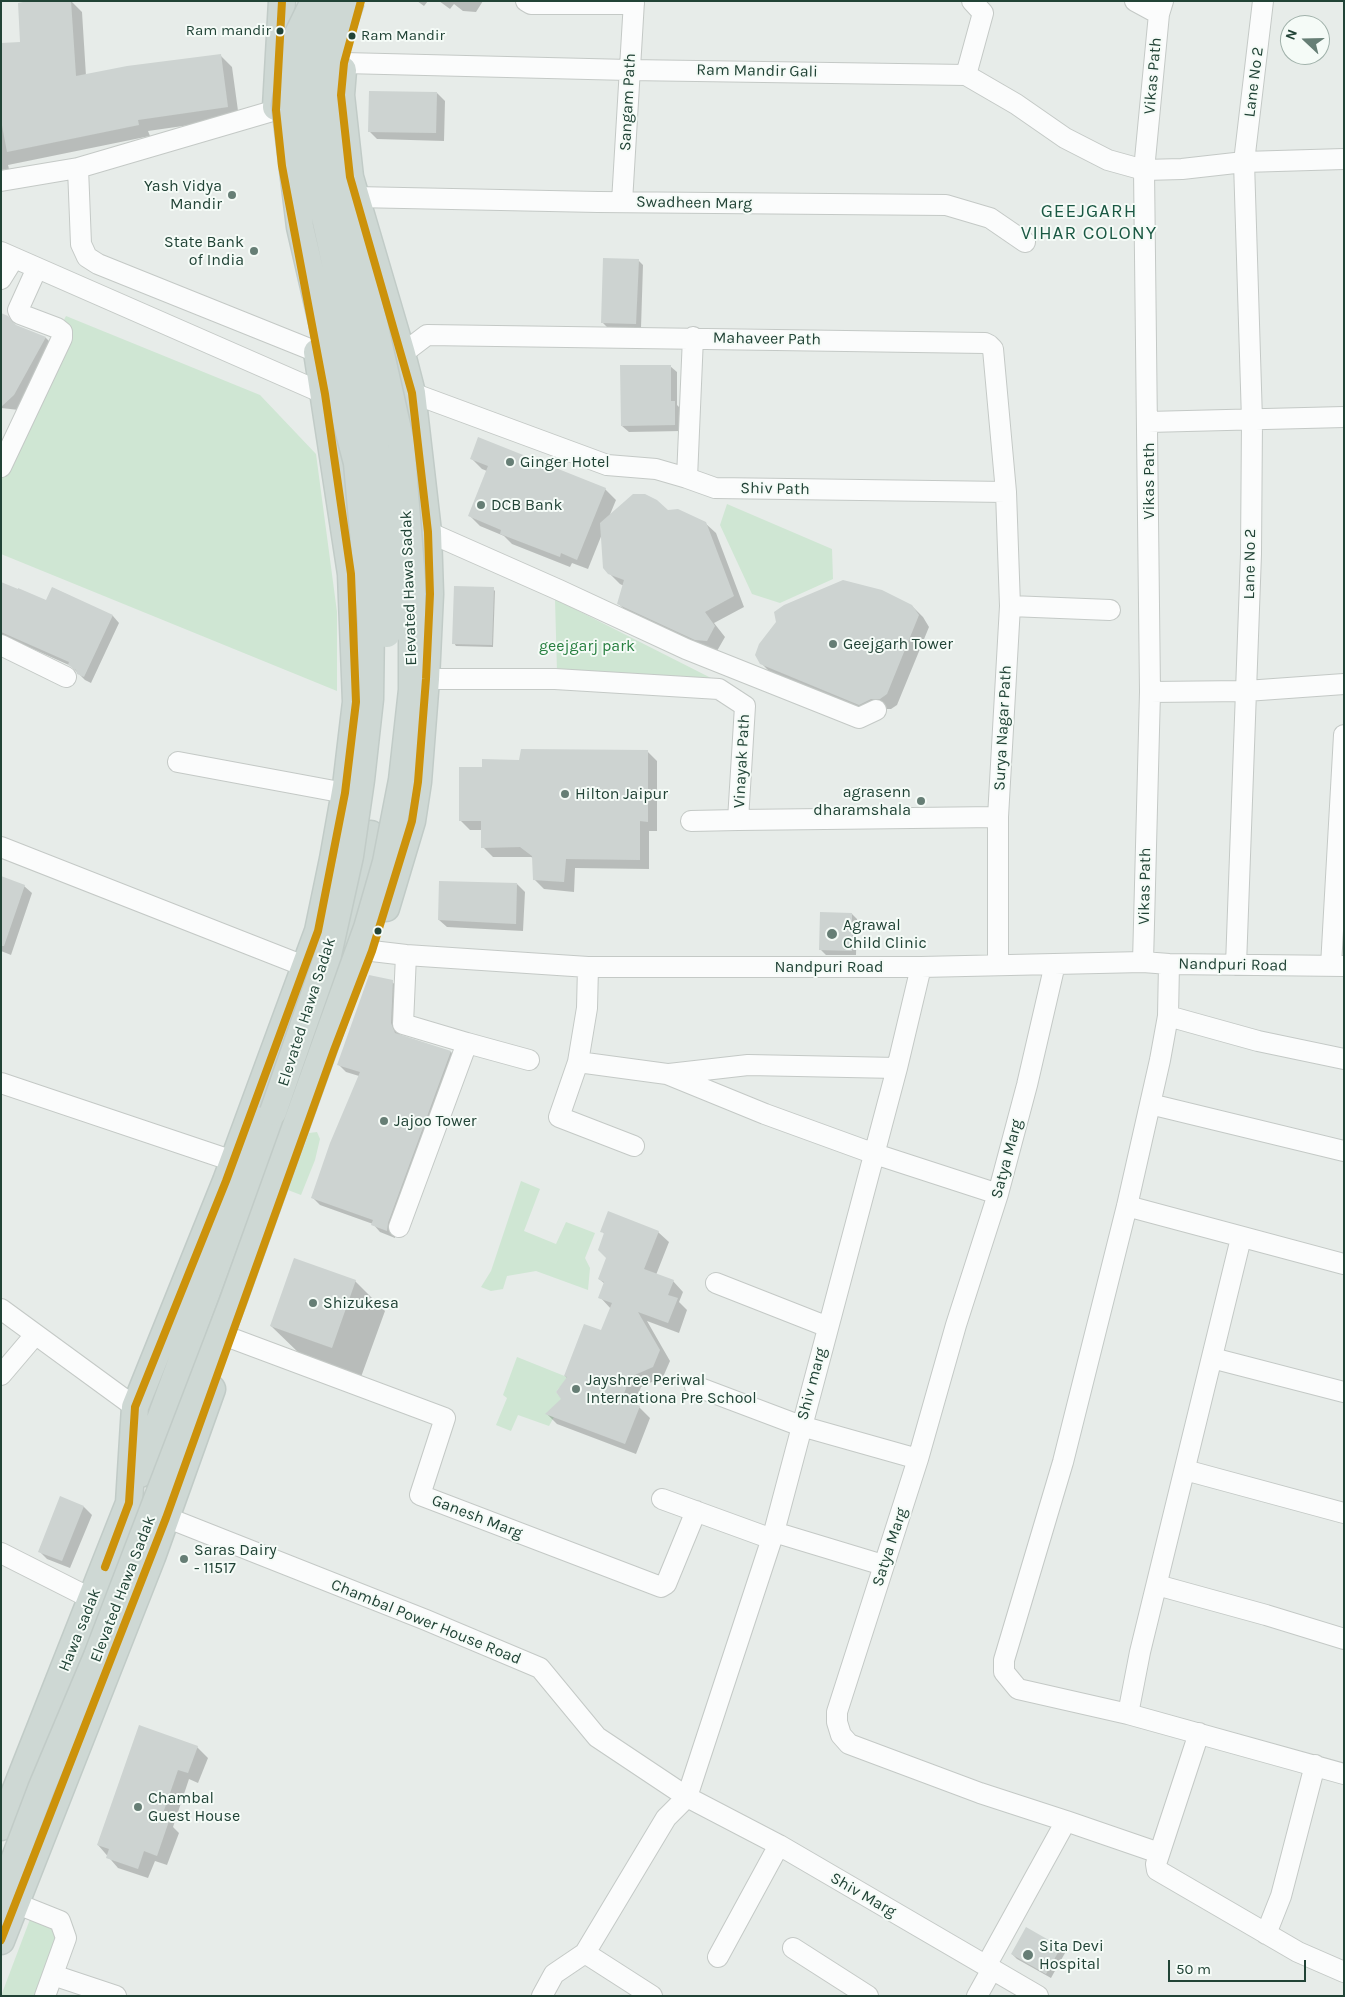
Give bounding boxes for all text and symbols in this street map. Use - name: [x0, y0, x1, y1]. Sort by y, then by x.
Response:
- north arrow: [1280, 15, 1330, 65]
- place label: Ram mandir: [186, 22, 271, 40]
- marker: Ram mandir: [275, 26, 285, 36]
- place label: Ram Mandir: [361, 27, 445, 45]
- text: N: [1282, 27, 1301, 43]
- marker: Ram Mandir: [347, 31, 357, 41]
- street label: Vikas Path: [1140, 37, 1166, 115]
- street label: Lane No 2: [1240, 46, 1268, 118]
- street label: Sangam Path: [616, 53, 640, 151]
- street label: Ram Mandir Gali: [696, 60, 818, 82]
- place label: Yash Vidya Mandir: [144, 176, 222, 214]
- marker: Yash Vidya Mandir: [226, 189, 238, 201]
- street label: Swadheen Marg: [636, 192, 752, 214]
- district label: GEEJGARH VIHAR COLONY: [1019, 201, 1159, 245]
- place label: State Bank of India: [164, 232, 244, 270]
- marker: State Bank of India: [248, 245, 260, 257]
- street label: Mahaveer Path: [713, 328, 821, 350]
- street label: Vikas Path: [1139, 442, 1159, 520]
- place label: Ginger Hotel: [520, 452, 610, 472]
- marker: Ginger Hotel: [504, 456, 516, 468]
- street label: Shiv Path: [740, 479, 810, 499]
- place label: DCB Bank: [491, 495, 563, 515]
- marker: DCB Bank: [475, 499, 487, 511]
- street label: Elevated Hawa Sadak: [397, 510, 421, 666]
- street label: Lane No 2: [1240, 528, 1260, 600]
- place label: Geejgarh Tower: [843, 634, 953, 654]
- park label: geejgarj park: [539, 636, 635, 656]
- marker: Geejgarh Tower: [827, 638, 839, 650]
- street label: Surya Nagar Path: [990, 665, 1016, 791]
- street label: Vinayak Path: [730, 713, 754, 809]
- place label: agrasenn dharamshala: [813, 782, 911, 820]
- place label: Hilton Jaipur: [575, 784, 668, 804]
- marker: Hilton Jaipur: [559, 788, 571, 800]
- marker: agrasenn dharamshala: [915, 795, 927, 807]
- street label: Vikas Path: [1135, 847, 1155, 925]
- place label: Agrawal Child Clinic: [843, 915, 927, 953]
- unlabelled marker: [373, 926, 383, 936]
- marker: Agrawal Child Clinic: [825, 927, 839, 941]
- street label: Elevated Hawa Sadak: [274, 935, 340, 1089]
- street label: Nandpuri Road: [1178, 954, 1288, 976]
- street label: Nandpuri Road: [774, 957, 884, 977]
- place label: Jajoo Tower: [394, 1111, 477, 1131]
- marker: Jajoo Tower: [378, 1115, 390, 1127]
- street label: Satya Marg: [987, 1117, 1027, 1201]
- place label: Shizukesa: [323, 1293, 399, 1313]
- marker: Shizukesa: [307, 1297, 319, 1309]
- street label: Shiv marg: [793, 1346, 831, 1422]
- place label: Jayshree Periwal Internationa Pre School: [586, 1370, 757, 1408]
- marker: Jayshree Periwal Internationa Pre School: [570, 1383, 582, 1395]
- street label: Ganesh Marg: [429, 1491, 525, 1543]
- street label: Satya Marg: [868, 1505, 912, 1589]
- street label: Elevated Hawa Sadak: [86, 1513, 160, 1665]
- place label: Saras Dairy - 11517: [194, 1540, 277, 1578]
- marker: Saras Dairy - 11517: [178, 1553, 190, 1565]
- street label: Chambal Power House Road: [328, 1575, 524, 1669]
- street label: Hawa sadak: [55, 1586, 105, 1674]
- place label: Chambal Guest House: [148, 1788, 240, 1826]
- marker: Chambal Guest House: [132, 1801, 144, 1813]
- street label: Shiv Marg: [827, 1868, 899, 1922]
- place label: Sita Devi Hospital: [1039, 1936, 1104, 1974]
- marker: Sita Devi Hospital: [1021, 1948, 1035, 1962]
- scale bar: [1170, 1950, 1308, 1982]
- text: 50 m: [1176, 1960, 1211, 1978]

